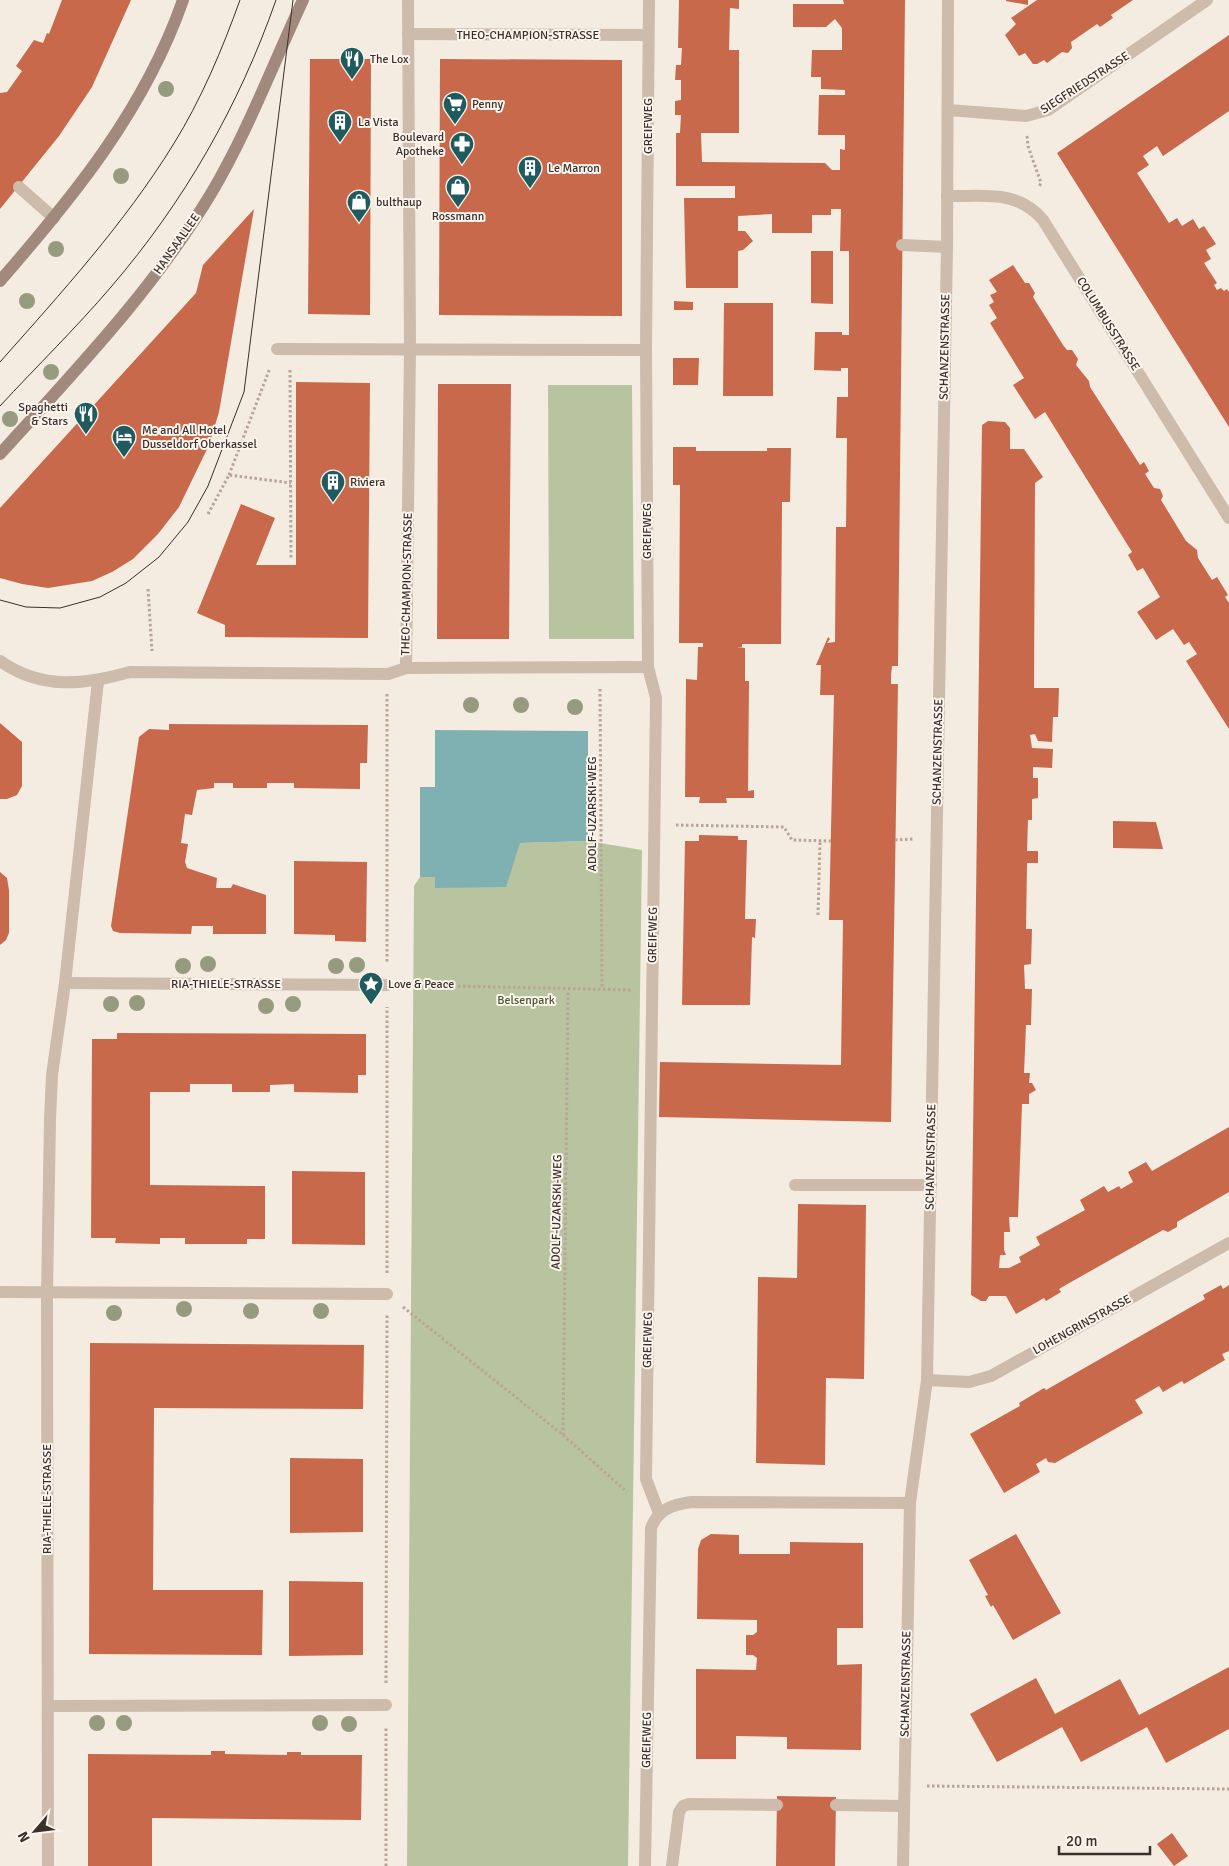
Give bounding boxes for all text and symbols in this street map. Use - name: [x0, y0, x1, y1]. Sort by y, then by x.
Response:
- street label: THEO-CHAMPION-STRASSE: [457, 28, 600, 43]
- restaurant icon: The Lox: [339, 46, 365, 80]
- street label: SIEGFRIEDSTRASSE: [1038, 49, 1132, 117]
- place label: The Lox: [370, 52, 409, 67]
- supermarket icon: Penny: [442, 91, 468, 125]
- place label: Penny: [472, 97, 503, 112]
- street label: GREIFWEG: [641, 98, 656, 154]
- building icon: La Vista: [327, 109, 353, 143]
- place label: La Vista: [358, 115, 399, 130]
- place label: Boulevard Apotheke: [392, 130, 444, 159]
- pharmacy icon: Boulevard Apotheke: [449, 131, 475, 165]
- building icon: Le Marron: [517, 155, 543, 189]
- place label: Le Marron: [548, 161, 600, 176]
- shop icon: Rossmann: [445, 174, 471, 208]
- shop icon: bulthaup: [346, 189, 372, 223]
- place label: bulthaup: [376, 195, 422, 210]
- place label: Rossmann: [432, 209, 484, 224]
- street label: HANSAALLEE: [151, 211, 204, 277]
- street label: COLUMBUSSTRASSE: [1073, 274, 1143, 374]
- street label: SCHANZENSTRASSE: [937, 294, 953, 400]
- place label: Spaghetti & Stars: [18, 400, 68, 429]
- restaurant icon: Spaghetti & Stars: [73, 401, 99, 435]
- place label: Me and All Hotel Dusseldorf Oberkassel: [142, 423, 258, 452]
- hotel icon: Me and All Hotel Dusseldorf Oberkassel: [111, 424, 137, 458]
- building icon: Riviera: [320, 469, 346, 503]
- place label: Riviera: [350, 475, 385, 490]
- street label: GREIFWEG: [640, 503, 655, 559]
- street label: THEO-CHAMPION-STRASSE: [398, 512, 416, 655]
- street label: SCHANZENSTRASSE: [930, 699, 946, 805]
- street label: ADOLF-UZARSKI-WEG: [585, 757, 600, 871]
- street label: GREIFWEG: [645, 907, 661, 963]
- place icon: Love & Peace: [358, 971, 384, 1005]
- street label: RIA-THIELE-STRASSE: [171, 977, 281, 992]
- place label: Love & Peace: [388, 977, 454, 992]
- park label: Belsenpark: [497, 993, 555, 1008]
- street label: SCHANZENSTRASSE: [923, 1104, 939, 1210]
- street label: ADOLF-UZARSKI-WEG: [548, 1154, 566, 1270]
- street label: LOHENGRINSTRASSE: [1030, 1292, 1134, 1358]
- street label: GREIFWEG: [640, 1312, 656, 1368]
- street label: RIA-THIELE-STRASSE: [40, 1444, 55, 1554]
- street label: SCHANZENSTRASSE: [898, 1631, 914, 1737]
- street label: GREIFWEG: [639, 1712, 655, 1768]
- north arrow: [10, 1806, 60, 1856]
- scale bar: [1059, 1824, 1150, 1856]
- text: N: [14, 1829, 34, 1845]
- text: 20 m: [1066, 1832, 1097, 1850]

